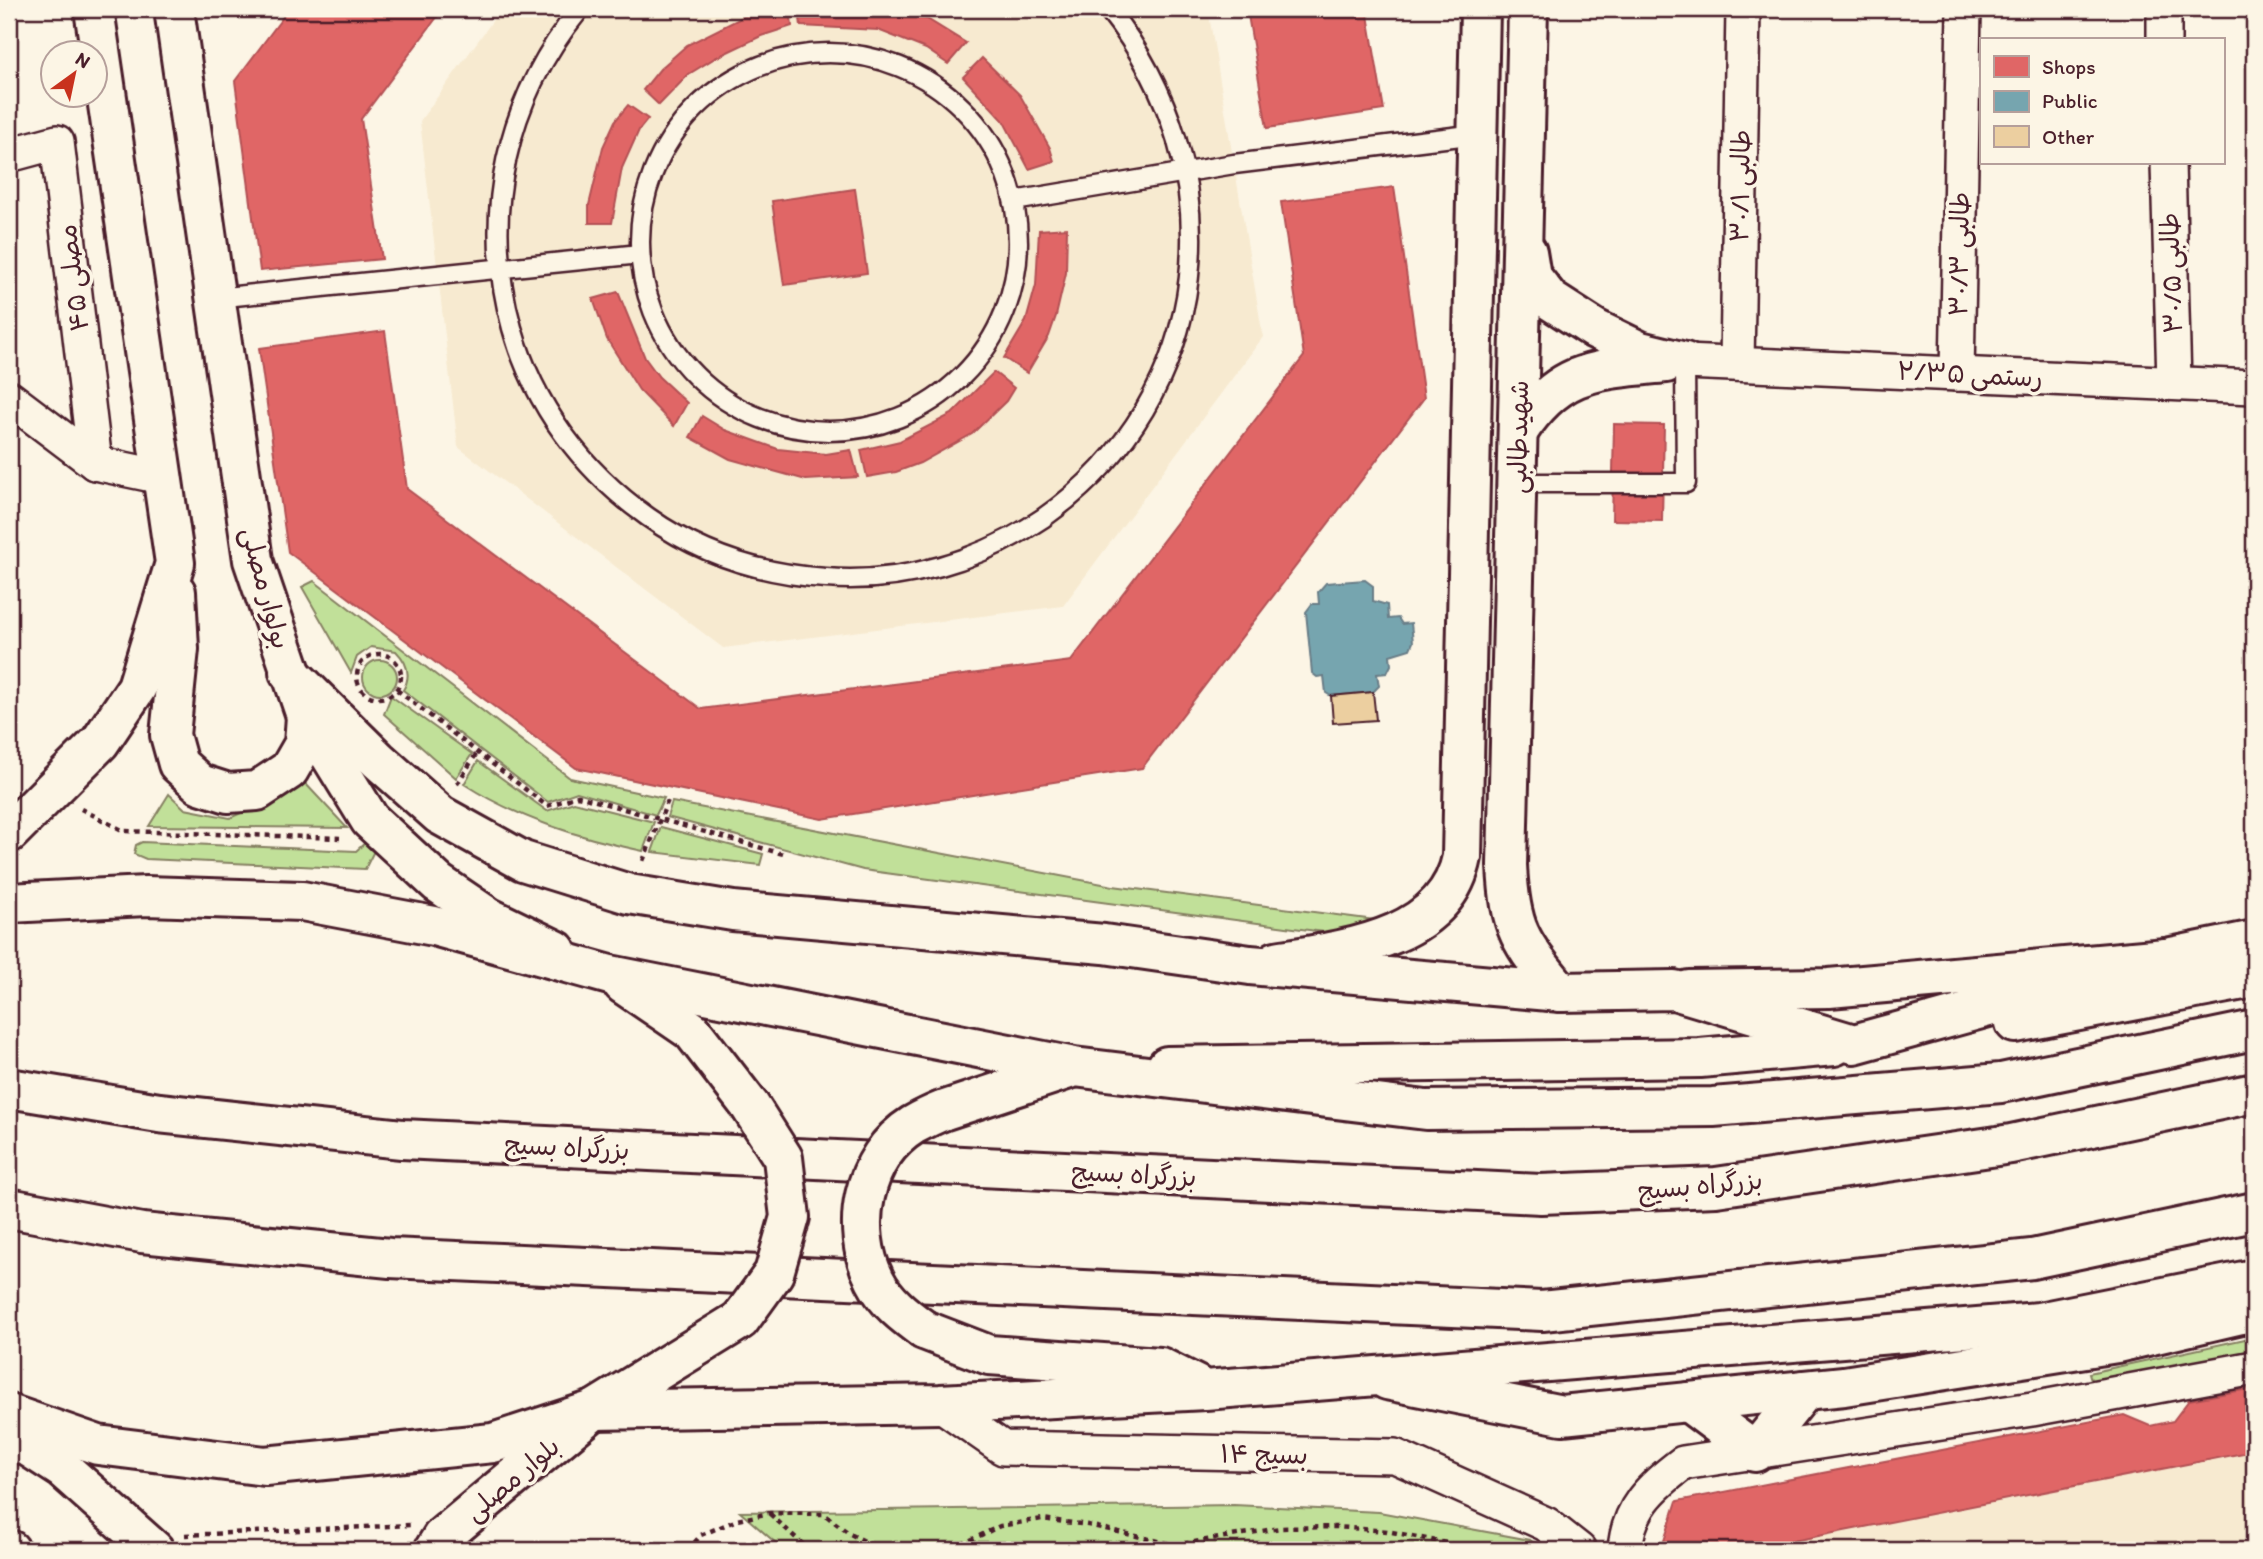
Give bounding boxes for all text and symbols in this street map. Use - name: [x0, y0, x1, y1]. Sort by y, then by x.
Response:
- north arrow: [38, 38, 108, 108]
- legend: [1980, 38, 2224, 164]
- text: N: [71, 47, 95, 73]
- text: Shops: [2042, 54, 2096, 79]
- text: Public: [2042, 88, 2098, 113]
- text: Other: [2042, 124, 2095, 149]
- street label: طالبی ۳۰/۱: [1723, 129, 1758, 243]
- street label: طالبی ۳۰/۳: [1942, 191, 1977, 317]
- street label: طالبی ۳۰/۵: [2153, 212, 2190, 334]
- street label: مصلی ۴۵: [51, 222, 96, 333]
- street label: رستمی ۲/۳۵: [1896, 354, 2044, 395]
- street label: شهیدطالبی: [1501, 380, 1536, 494]
- street label: بولوار مصلی: [233, 524, 298, 653]
- street label: بزرگراه بسیج: [503, 1128, 630, 1168]
- street label: بزرگراه بسیج: [1070, 1155, 1197, 1195]
- street label: بزرگراه بسیج: [1636, 1164, 1764, 1208]
- street label: بلوار مصلی: [458, 1430, 567, 1529]
- street label: بسیج ۱۴: [1220, 1437, 1308, 1473]

